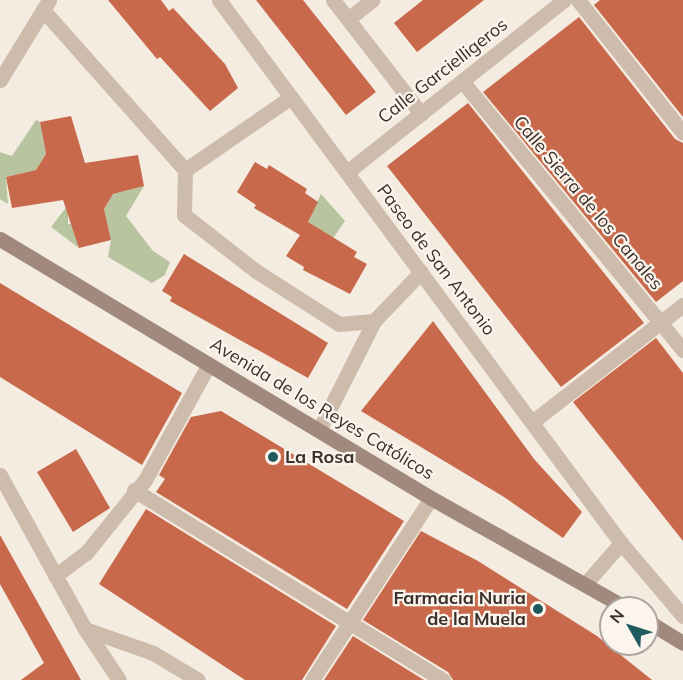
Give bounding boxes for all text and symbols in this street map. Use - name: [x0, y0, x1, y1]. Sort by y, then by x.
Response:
- street label: Calle Garcielligeros: [374, 14, 512, 128]
- street label: Calle Sierra de los Canales: [509, 112, 667, 294]
- street label: Paseo de San Antonio: [372, 180, 500, 340]
- street label: Avenida de los Reyes Católicos: [206, 334, 438, 484]
- place label: La Rosa: [285, 446, 354, 468]
- marker: La Rosa: [266, 450, 280, 464]
- place label: Farmacia Nuria de la Muela: [393, 588, 526, 630]
- north arrow: [599, 596, 659, 656]
- marker: Farmacia Nuria de la Muela: [531, 602, 545, 616]
- text: N: [605, 605, 628, 627]

